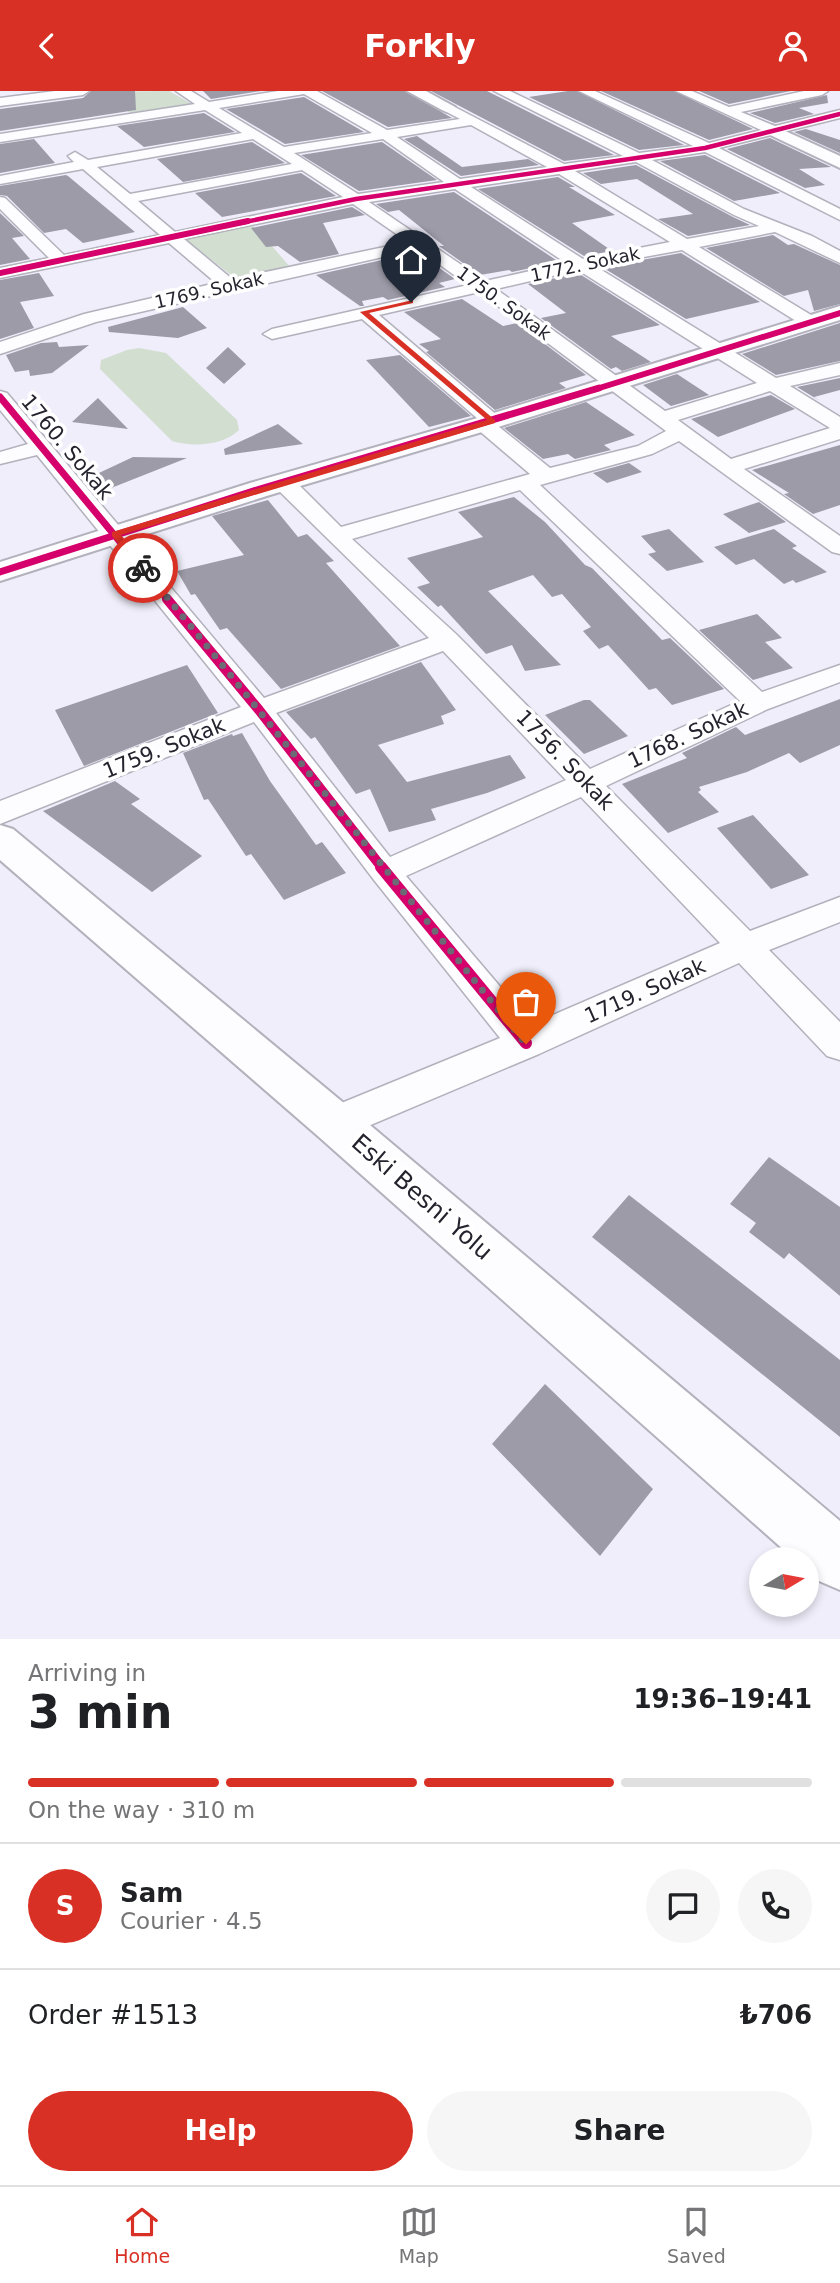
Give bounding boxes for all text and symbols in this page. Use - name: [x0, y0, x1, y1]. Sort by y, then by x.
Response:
- icon: back: [28, 27, 66, 65]
- text: Forkly: [364, 27, 476, 65]
- icon: person: [774, 27, 812, 65]
- pin: [381, 230, 441, 302]
- icon: home: [392, 241, 430, 279]
- street label: 1772. Sokak: [528, 242, 642, 286]
- street label: 1750. Sokak: [453, 262, 556, 345]
- street label: 1769. Sokak: [152, 267, 266, 313]
- street label: 1760. Sokak: [16, 390, 118, 505]
- courier: [108, 533, 178, 603]
- icon: bike: [124, 549, 162, 587]
- street label: 1768. Sokak: [624, 696, 753, 773]
- street label: 1756. Sokak: [511, 705, 619, 816]
- street label: 1759. Sokak: [99, 712, 229, 783]
- street label: 1719. Sokak: [581, 953, 710, 1028]
- pin: [496, 972, 556, 1044]
- icon: bag: [507, 983, 545, 1021]
- street label: Eski Besni Yolu: [346, 1128, 498, 1266]
- north arrow: [749, 1547, 819, 1617]
- map controls: [749, 1547, 819, 1617]
- text: Arriving in: [28, 1660, 146, 1686]
- text: 19:36–19:41: [633, 1684, 812, 1714]
- text: 3 min: [28, 1685, 172, 1739]
- text: On the way · 310 m: [28, 1797, 255, 1823]
- button: chat: [646, 1869, 720, 1943]
- button: phone: [738, 1869, 812, 1943]
- text: Sam: [120, 1878, 183, 1908]
- text: S: [56, 1891, 74, 1921]
- text: Courier · 4.5: [120, 1908, 263, 1934]
- text: Order #1513: [28, 2000, 198, 2030]
- text: ₺706: [740, 2000, 812, 2030]
- button: Help: [28, 2091, 413, 2171]
- button: Share: [427, 2091, 812, 2171]
- tab: Home: [114, 2203, 170, 2267]
- tab: Map: [399, 2203, 439, 2267]
- tab: Saved: [667, 2203, 726, 2267]

